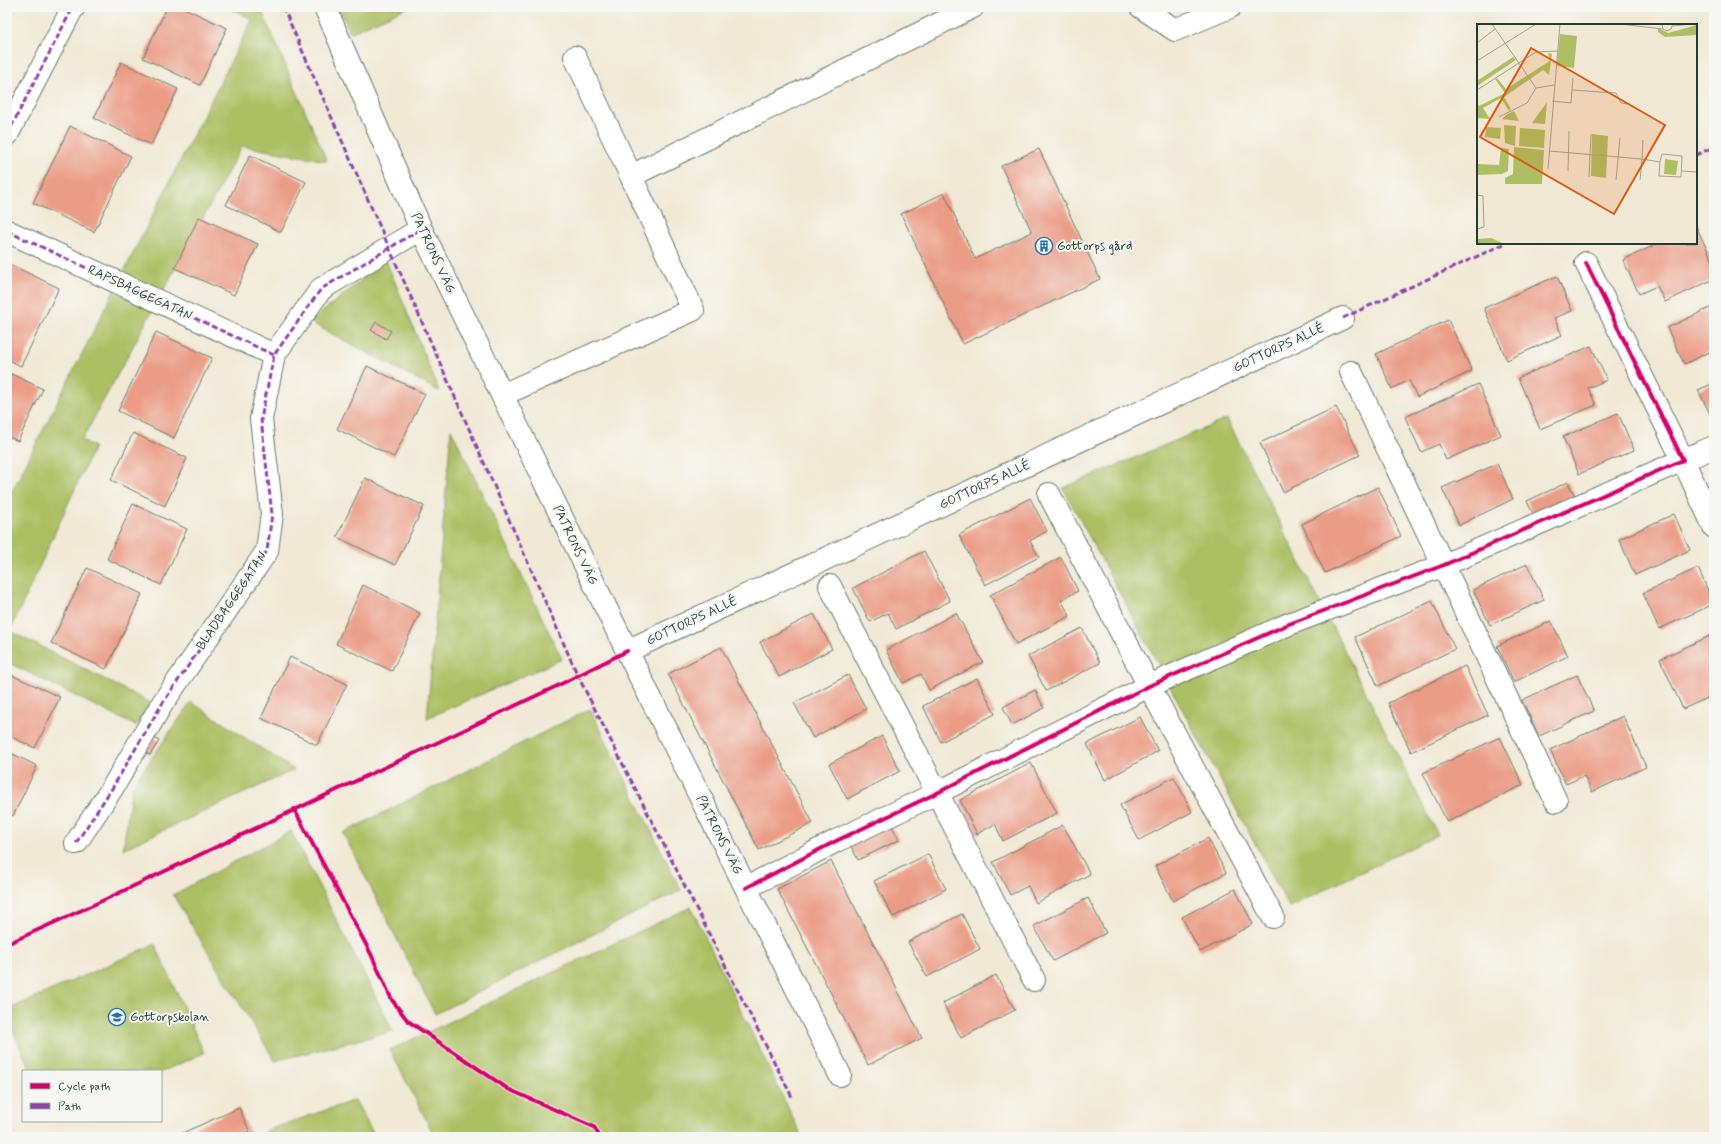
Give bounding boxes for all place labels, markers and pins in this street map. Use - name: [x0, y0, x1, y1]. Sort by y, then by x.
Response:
- building icon: Gottorps gård: [1034, 236, 1054, 256]
- place label: Gottorps gård: [1057, 238, 1133, 255]
- school or university icon: Gottorpskolan: [107, 1007, 127, 1027]
- place label: Gottorpskolan: [130, 1009, 209, 1026]

